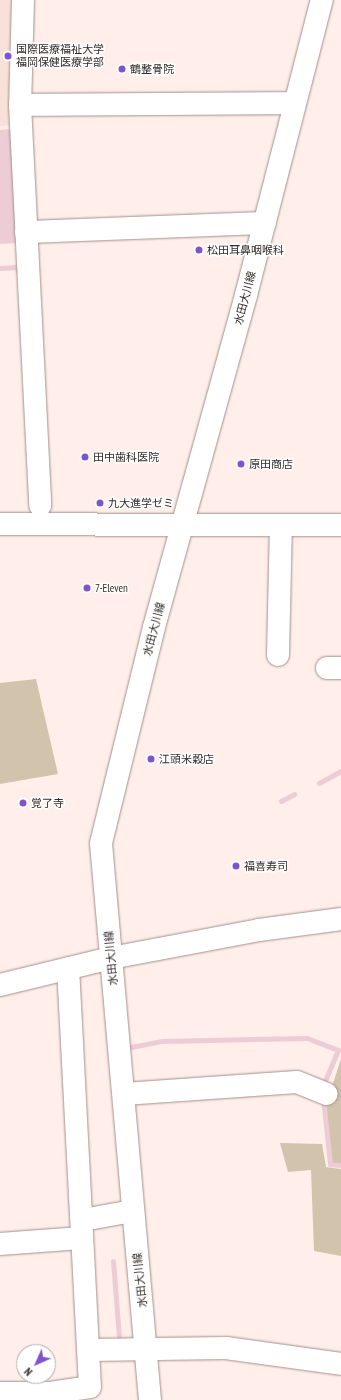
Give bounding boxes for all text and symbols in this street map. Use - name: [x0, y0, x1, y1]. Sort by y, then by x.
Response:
- place label: 国際医療福祉大学 福岡保健医療学部: [16, 43, 104, 69]
- marker: 国際医療福祉大学 福岡保健医療学部: [3, 51, 13, 61]
- place label: 鶴整骨院: [130, 62, 174, 76]
- marker: 鶴整骨院: [117, 64, 127, 74]
- place label: 松田耳鼻咽喉科: [207, 243, 284, 257]
- marker: 松田耳鼻咽喉科: [194, 245, 204, 255]
- street label: 水田大川線: [232, 270, 258, 326]
- place label: 田中歯科医院: [93, 450, 159, 464]
- marker: 田中歯科医院: [80, 452, 90, 462]
- place label: 原田商店: [249, 457, 293, 471]
- marker: 原田商店: [236, 459, 246, 469]
- place label: 九大進学ゼミ: [108, 496, 174, 510]
- marker: 九大進学ゼミ: [95, 498, 105, 508]
- place label: 7-Eleven: [95, 581, 128, 595]
- marker: 7-Eleven: [82, 583, 92, 593]
- street label: 水田大川線: [141, 601, 167, 657]
- place label: 江頭米穀店: [159, 752, 214, 766]
- marker: 江頭米穀店: [146, 754, 156, 764]
- place label: 覚了寺: [31, 796, 64, 810]
- marker: 覚了寺: [18, 798, 28, 808]
- place label: 福喜寿司: [244, 859, 288, 873]
- marker: 福喜寿司: [231, 861, 241, 871]
- street label: 水田大川線: [102, 930, 120, 986]
- street label: 水田大川線: [131, 1252, 149, 1308]
- north arrow: [16, 1344, 56, 1384]
- text: N: [21, 1365, 35, 1379]

